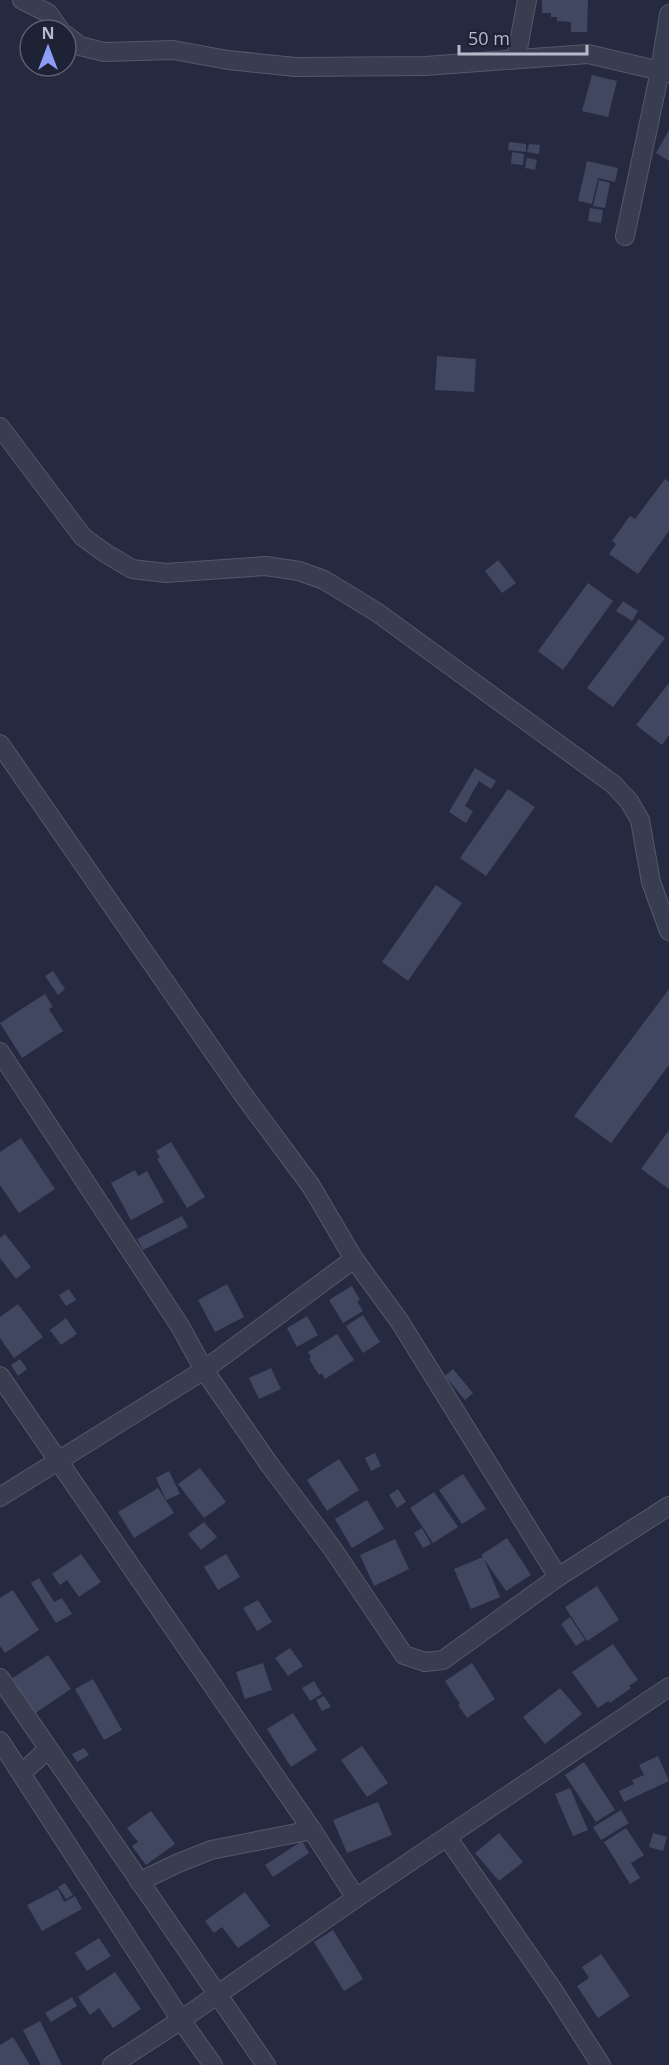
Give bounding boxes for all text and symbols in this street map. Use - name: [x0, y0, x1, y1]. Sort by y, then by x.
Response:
- north arrow: [18, 18, 78, 78]
- scale bar: [459, 18, 586, 56]
- text: N: [41, 22, 55, 44]
- text: 50 m: [468, 26, 510, 50]

